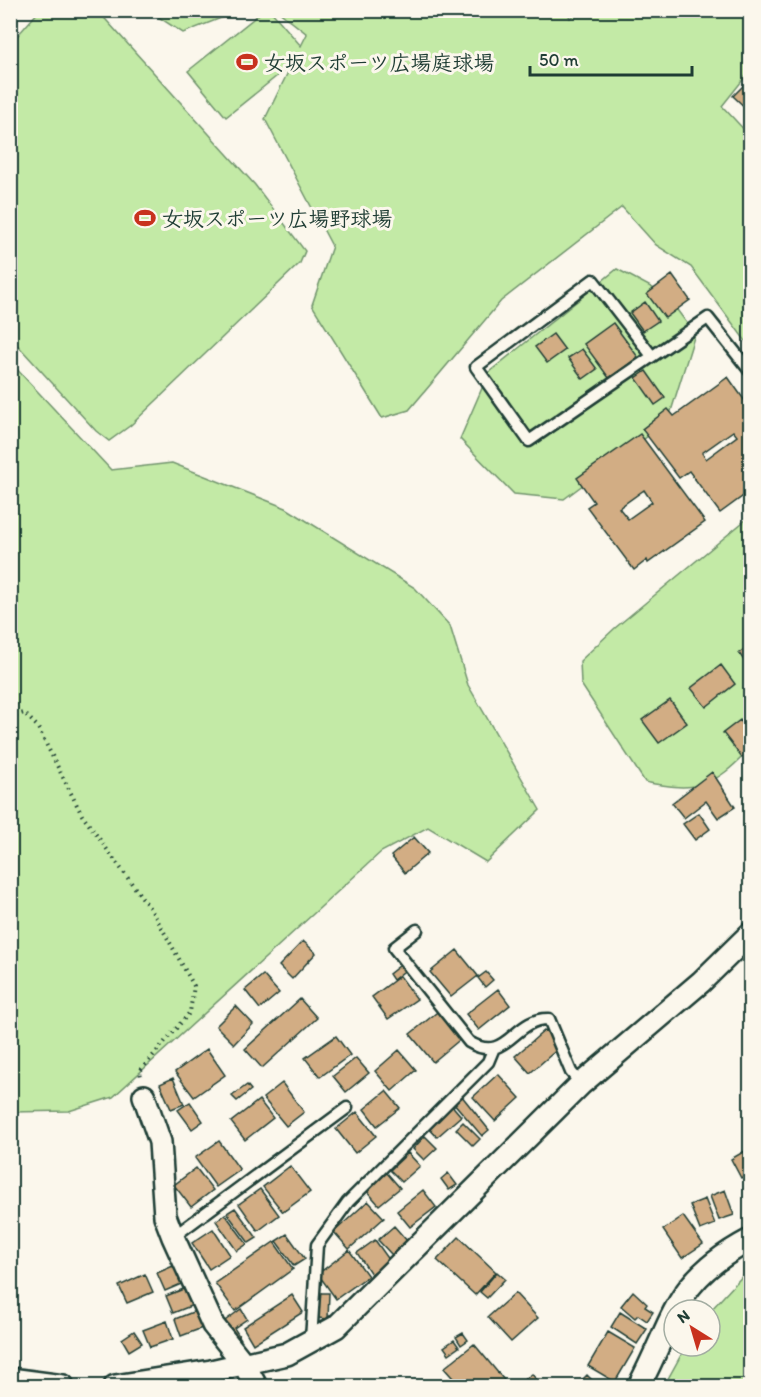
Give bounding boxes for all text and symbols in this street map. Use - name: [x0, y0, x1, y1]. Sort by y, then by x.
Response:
- scale bar: [530, 39, 692, 77]
- text: 50 m: [539, 49, 579, 71]
- sports icon: 女坂スポーツ広場庭球場: [235, 50, 259, 74]
- place label: 女坂スポーツ広場庭球場: [264, 50, 495, 75]
- sports icon: 女坂スポーツ広場野球場: [133, 206, 157, 230]
- place label: 女坂スポーツ広場野球場: [162, 206, 393, 231]
- north arrow: [662, 1298, 722, 1358]
- text: N: [673, 1306, 693, 1327]

